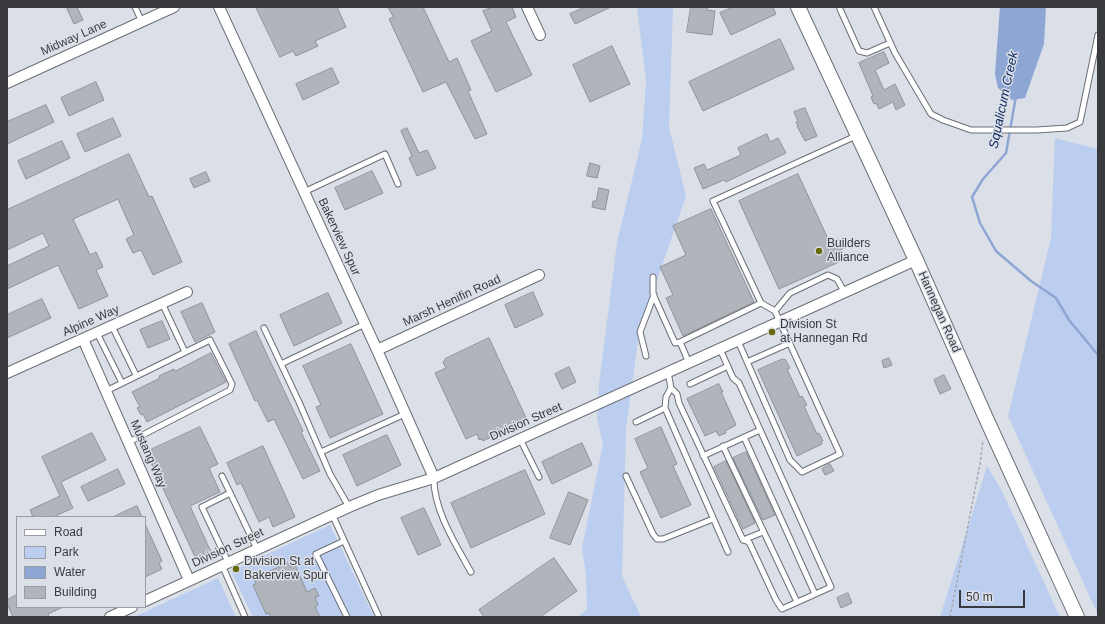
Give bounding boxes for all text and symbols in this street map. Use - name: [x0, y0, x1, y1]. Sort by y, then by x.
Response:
- street label: Midway Lane: [39, 17, 109, 59]
- water label: Squalicum Creek: [986, 50, 1022, 150]
- street label: Bakerview Spur: [315, 196, 363, 278]
- place label: Builders Alliance: [827, 237, 870, 265]
- marker: Builders Alliance: [814, 246, 824, 256]
- street label: Hannegan Road: [915, 269, 963, 355]
- street label: Marsh Henifin Road: [401, 272, 503, 330]
- street label: Alpine Way: [61, 302, 121, 340]
- place label: Division St at Hannegan Rd: [780, 318, 867, 346]
- marker: Division St at Hannegan Rd: [767, 327, 777, 337]
- street label: Division Street: [488, 400, 564, 444]
- street label: Mustang Way: [127, 418, 169, 490]
- legend: [16, 516, 146, 608]
- text: Road: [54, 525, 83, 539]
- street label: Division Street: [190, 525, 266, 571]
- text: Park: [54, 545, 79, 559]
- place label: Division St at Bakerview Spur: [244, 555, 328, 583]
- marker: Division St at Bakerview Spur: [231, 564, 241, 574]
- text: Water: [54, 565, 86, 579]
- scale bar: [961, 582, 1027, 608]
- text: Building: [54, 585, 97, 599]
- text: 50 m: [966, 590, 993, 604]

